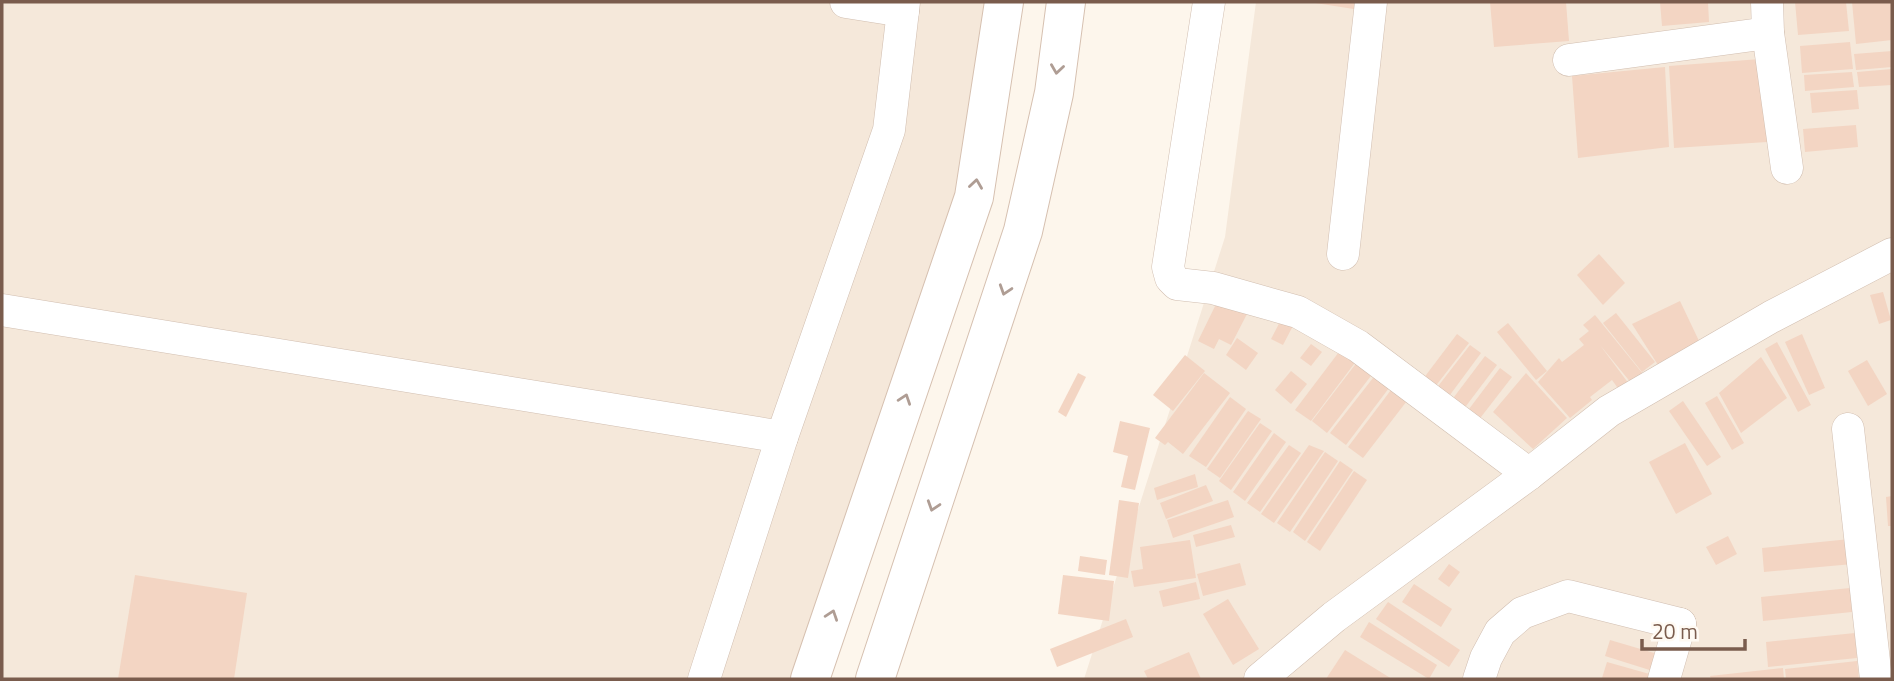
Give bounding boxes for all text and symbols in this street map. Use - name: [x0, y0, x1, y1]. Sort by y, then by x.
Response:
- one-way arrow: [1050, 64, 1065, 75]
- one-way arrow: [969, 178, 984, 189]
- one-way arrow: [998, 284, 1013, 296]
- one-way arrow: [897, 394, 911, 406]
- one-way arrow: [927, 500, 941, 512]
- scale bar: [1642, 608, 1745, 652]
- one-way arrow: [824, 609, 838, 621]
- text: 20 m: [1652, 615, 1698, 647]

